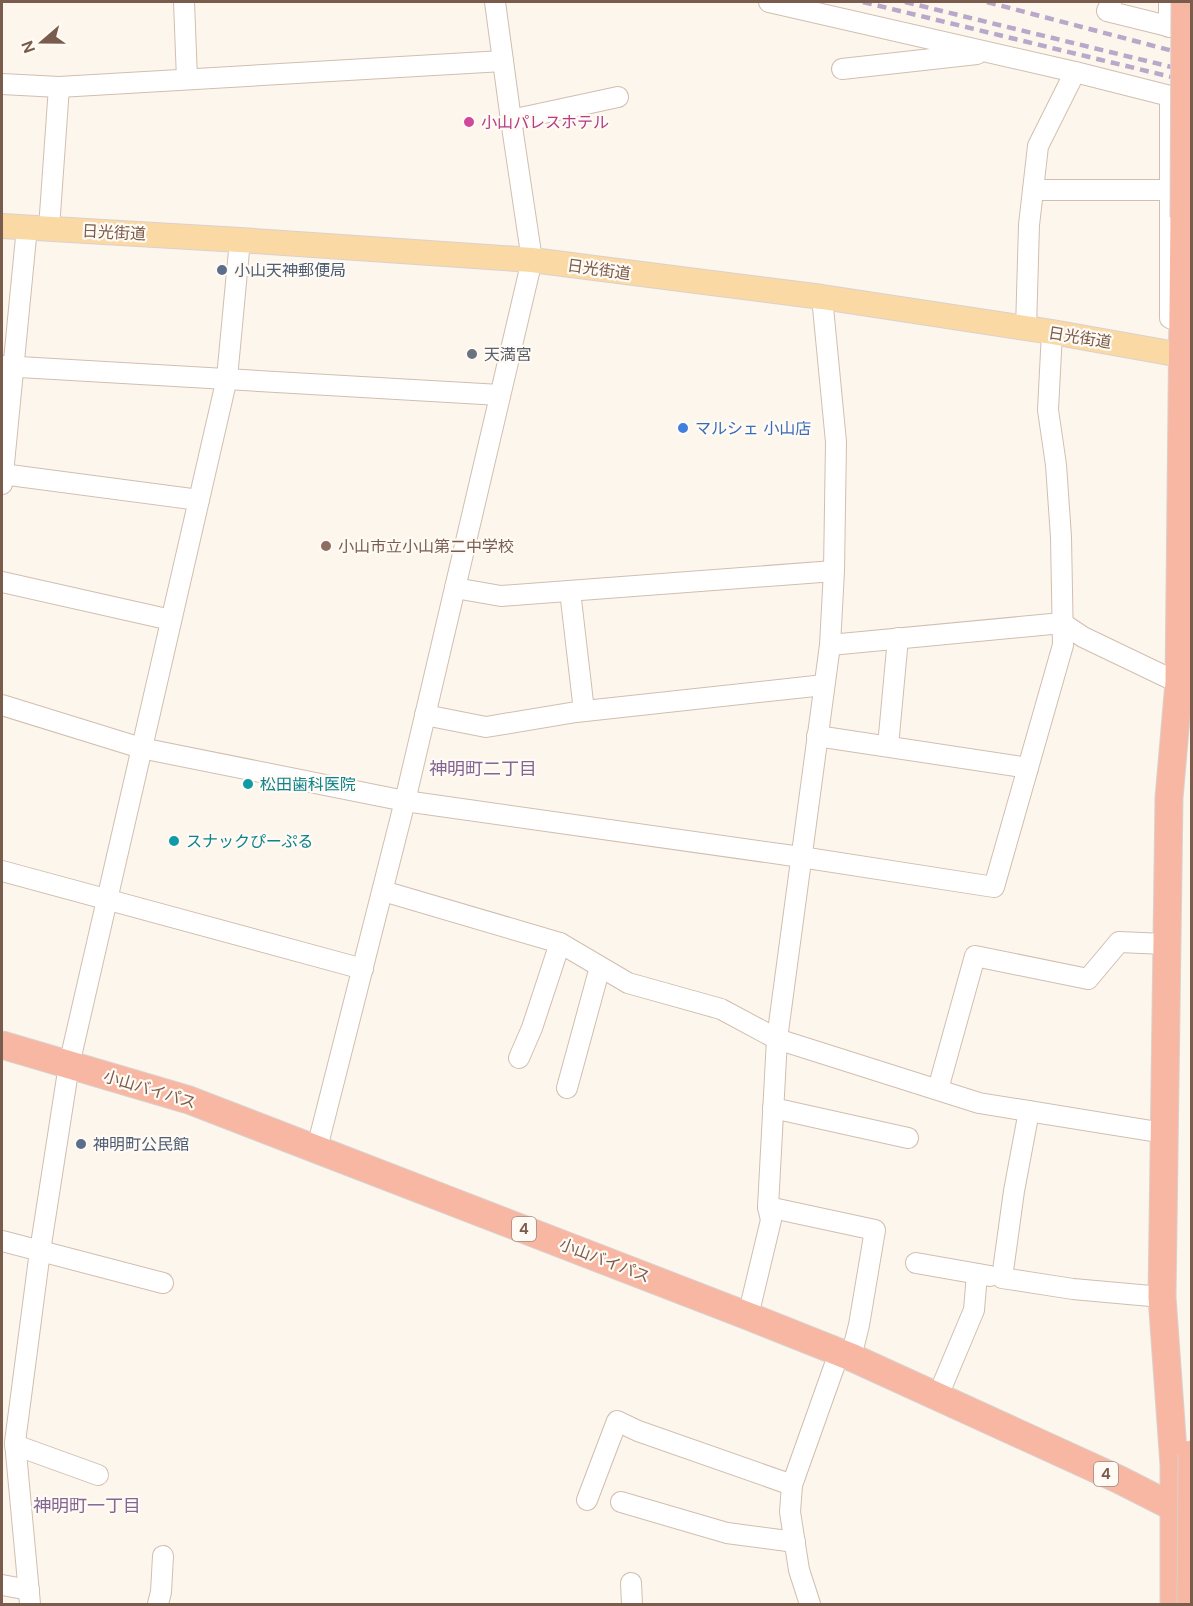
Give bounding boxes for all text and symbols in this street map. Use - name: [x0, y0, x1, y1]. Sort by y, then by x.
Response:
- north arrow: [12, 12, 72, 72]
- text: N: [17, 38, 40, 56]
- place label: 小山パレスホテル: [481, 112, 609, 133]
- marker: 小山パレスホテル: [462, 115, 476, 129]
- street label: 日光街道: [81, 220, 146, 245]
- street label: 日光街道: [566, 255, 632, 284]
- place label: 小山天神郵便局: [234, 260, 346, 281]
- marker: 小山天神郵便局: [215, 263, 229, 277]
- street label: 日光街道: [1047, 322, 1113, 353]
- place label: 天満宮: [484, 344, 532, 365]
- marker: 天満宮: [465, 347, 479, 361]
- place label: マルシェ 小山店: [695, 418, 811, 439]
- marker: マルシェ 小山店: [676, 421, 690, 435]
- place label: 小山市立小山第二中学校: [338, 536, 514, 557]
- marker: 小山市立小山第二中学校: [319, 539, 333, 553]
- district label: 神明町二丁目: [429, 757, 537, 781]
- place label: 松田歯科医院: [260, 774, 356, 795]
- marker: 松田歯科医院: [241, 777, 255, 791]
- place label: スナックぴーぷる: [186, 831, 313, 852]
- marker: スナックぴーぷる: [167, 834, 181, 848]
- street label: 小山バイパス: [101, 1065, 199, 1114]
- place label: 神明町公民館: [93, 1134, 189, 1155]
- marker: 神明町公民館: [74, 1137, 88, 1151]
- road number: 4: [512, 1217, 536, 1241]
- street label: 小山バイパス: [556, 1234, 653, 1287]
- road number: 4: [1094, 1462, 1118, 1486]
- district label: 神明町一丁目: [33, 1494, 141, 1518]

